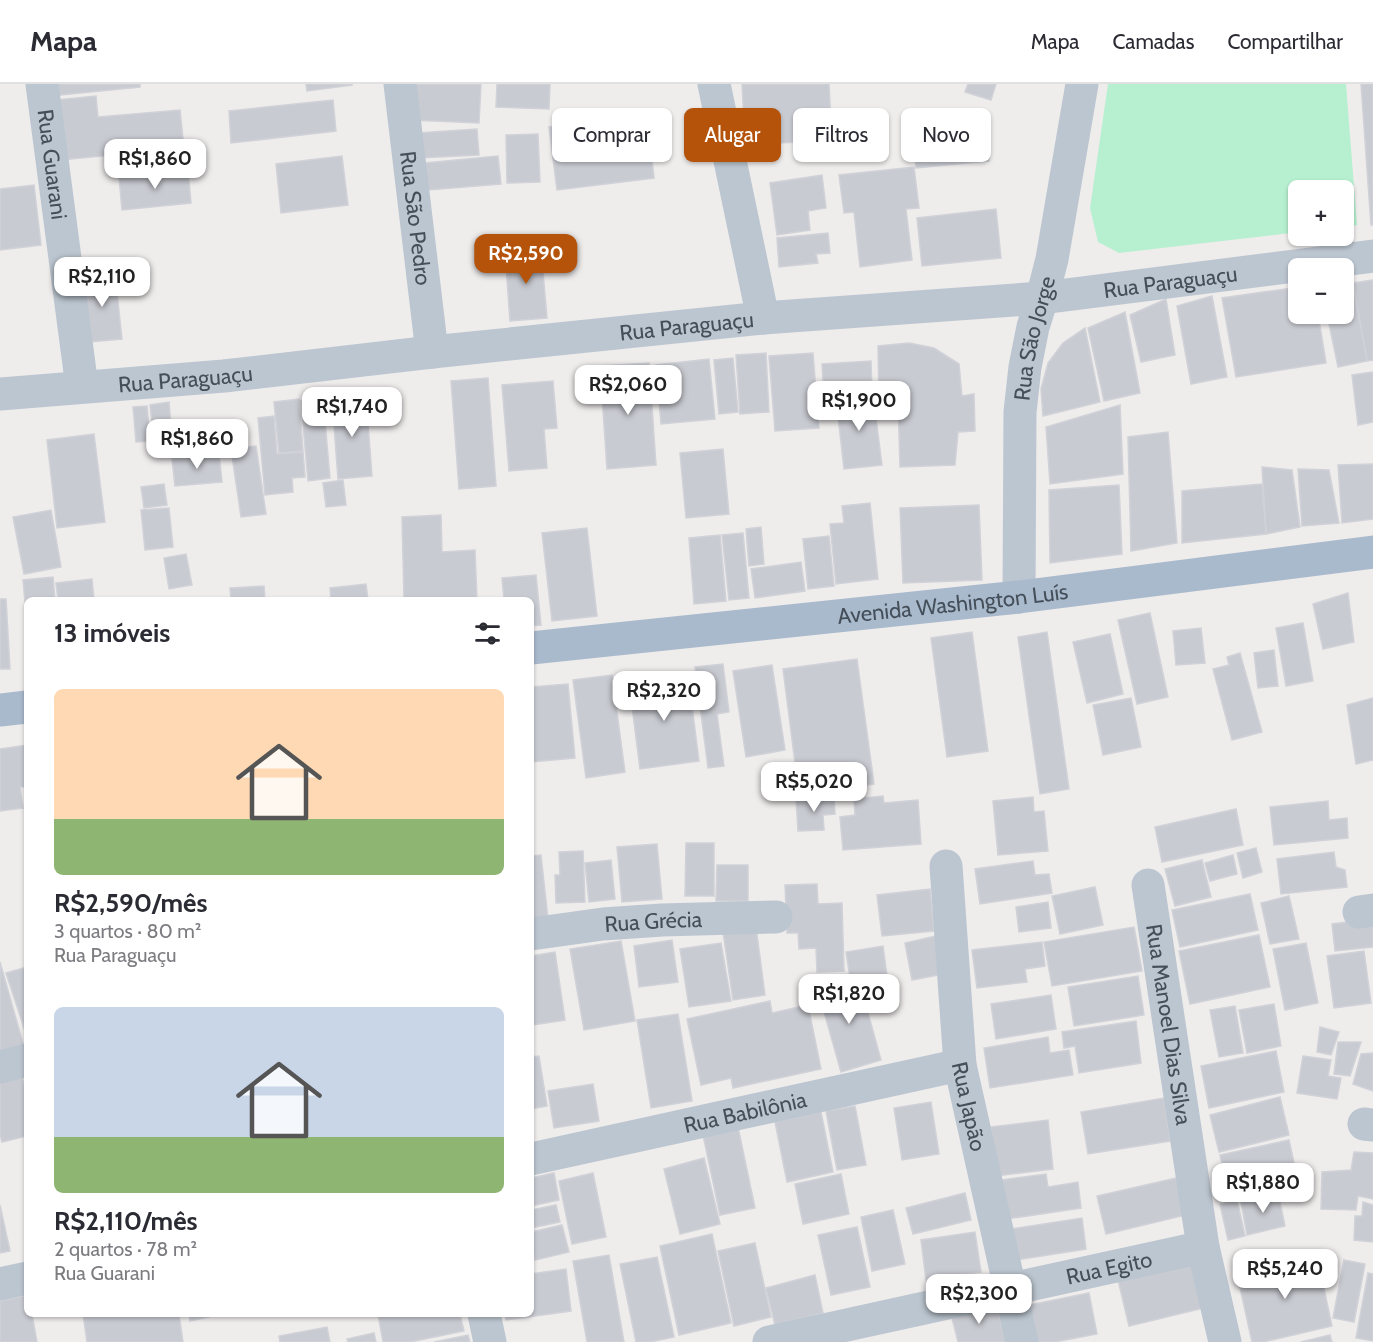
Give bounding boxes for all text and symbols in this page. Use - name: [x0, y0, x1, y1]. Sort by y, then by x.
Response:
- text: Mapa: [30, 24, 97, 58]
- text: Mapa: [1031, 29, 1079, 54]
- text: Camadas: [1112, 29, 1194, 54]
- text: Compartilhar: [1227, 29, 1343, 54]
- street label: Rua Guarani: [32, 107, 73, 221]
- chip: Comprar: [552, 108, 672, 162]
- chip: Alugar: [684, 108, 781, 162]
- chip: Filtros: [793, 108, 889, 162]
- chip: Novo: [901, 108, 991, 162]
- pin: R$1,860: [100, 139, 210, 190]
- text: R$1,860: [118, 146, 192, 170]
- street label: Rua São Pedro: [395, 149, 437, 287]
- map controls: [1288, 180, 1354, 324]
- button: +: [1288, 180, 1354, 246]
- pin: R$2,590: [471, 234, 581, 285]
- text: R$2,590: [488, 241, 564, 265]
- pin: R$2,110: [47, 257, 157, 308]
- button: −: [1288, 258, 1354, 324]
- street label: Rua Paraguaçu: [1102, 260, 1239, 304]
- text: R$2,110: [68, 264, 136, 288]
- street label: Rua São Jorge: [1008, 273, 1061, 402]
- street label: Rua Paraguaçu: [618, 306, 755, 346]
- street label: Rua Paraguaçu: [117, 359, 254, 398]
- pin: R$2,060: [573, 365, 683, 416]
- text: R$2,060: [589, 372, 667, 396]
- pin: R$1,900: [804, 381, 914, 432]
- pin: R$1,740: [297, 387, 407, 438]
- text: R$1,900: [821, 388, 897, 412]
- text: R$1,740: [316, 394, 388, 418]
- pin: R$1,860: [142, 419, 252, 470]
- text: R$1,860: [160, 426, 234, 450]
- street label: Avenida Washington Luís: [836, 577, 1070, 629]
- text: 13 imóveis: [54, 617, 170, 649]
- icon: filters: [471, 617, 504, 650]
- pin: R$2,320: [609, 671, 719, 722]
- text: R$2,320: [627, 678, 701, 702]
- icon: home: [225, 728, 333, 836]
- pin: R$5,020: [759, 762, 869, 813]
- text: R$5,020: [775, 769, 853, 793]
- text: R$2,590/mês: [54, 887, 207, 919]
- street label: Rua Grécia: [603, 905, 703, 937]
- text: 3 quartos · 80 m²: [54, 919, 201, 943]
- street label: Rua Manoel Dias Silva: [1141, 922, 1198, 1127]
- text: Rua Paraguaçu: [54, 943, 177, 967]
- pin: R$1,820: [794, 974, 904, 1025]
- text: R$1,820: [813, 981, 885, 1005]
- icon: home: [225, 1046, 333, 1154]
- street label: Rua Japão: [946, 1059, 992, 1154]
- street label: Rua Babilônia: [681, 1085, 809, 1139]
- pin: R$1,880: [1208, 1163, 1318, 1214]
- text: R$1,880: [1226, 1170, 1300, 1194]
- text: R$2,110/mês: [54, 1205, 198, 1237]
- text: 2 quartos · 78 m²: [54, 1237, 197, 1261]
- street label: Rua Egito: [1063, 1245, 1155, 1290]
- pin: R$5,240: [1230, 1249, 1340, 1300]
- text: R$5,240: [1247, 1256, 1323, 1280]
- text: Rua Guarani: [54, 1261, 155, 1285]
- pin: R$2,300: [924, 1274, 1034, 1325]
- text: R$2,300: [940, 1281, 1018, 1305]

